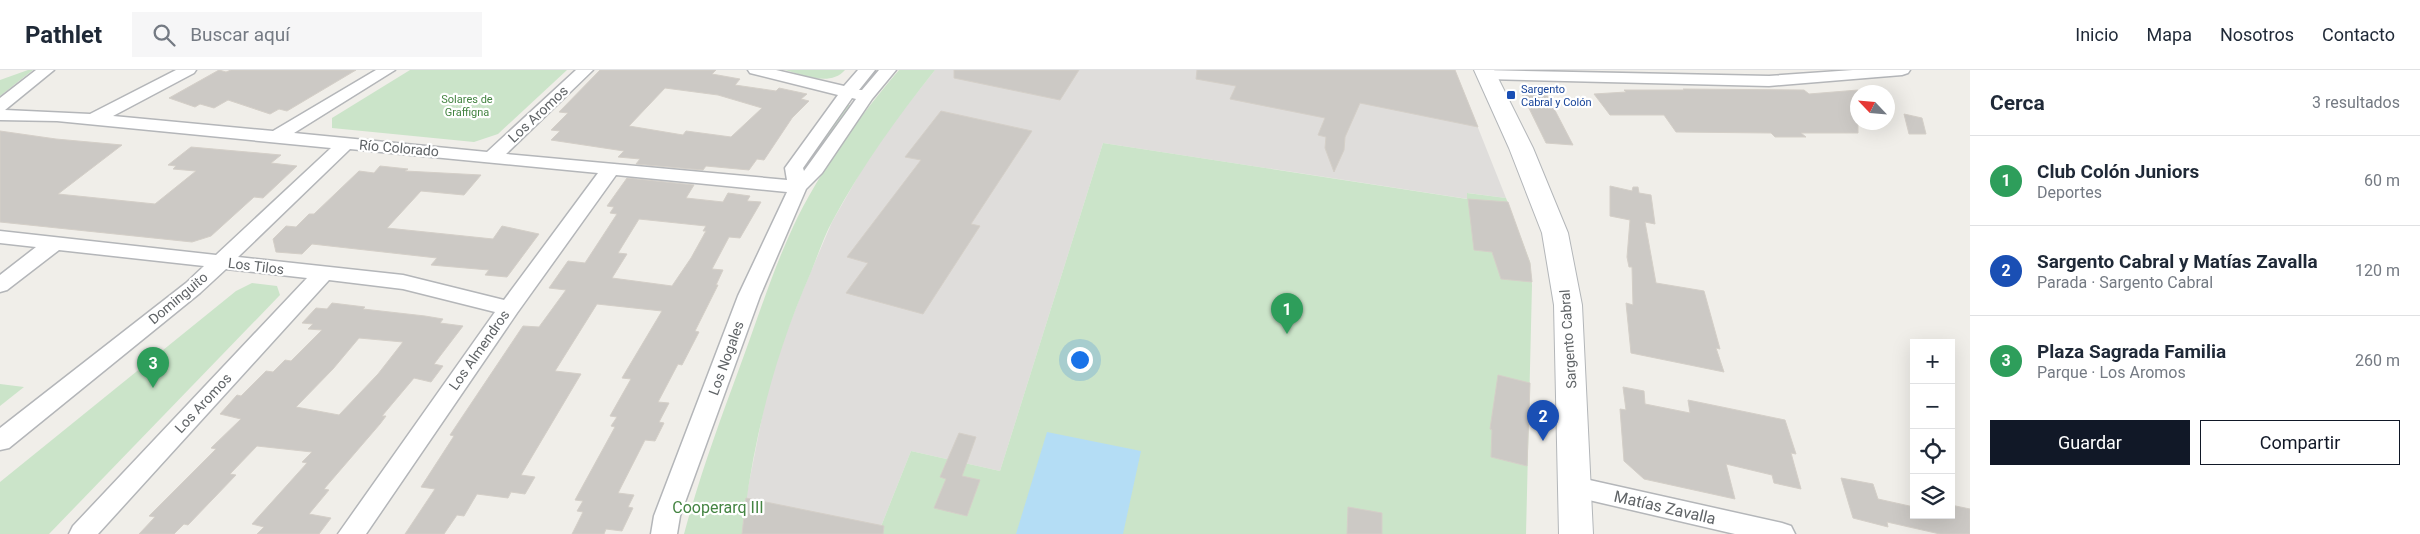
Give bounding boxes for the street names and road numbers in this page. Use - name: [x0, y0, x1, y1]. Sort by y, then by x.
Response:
- street label: Los Aromos: [505, 82, 571, 146]
- street label: Río Colorado: [358, 137, 440, 159]
- street label: Los Tilos: [227, 255, 285, 277]
- street label: Dominguito: [145, 269, 211, 327]
- street label: Sargento Cabral: [1557, 289, 1579, 389]
- street label: Los Almendros: [446, 307, 512, 393]
- street label: Los Nogales: [705, 319, 747, 397]
- street label: Los Aromos: [171, 370, 235, 436]
- street label: Matías Zavalla: [1612, 487, 1718, 528]

